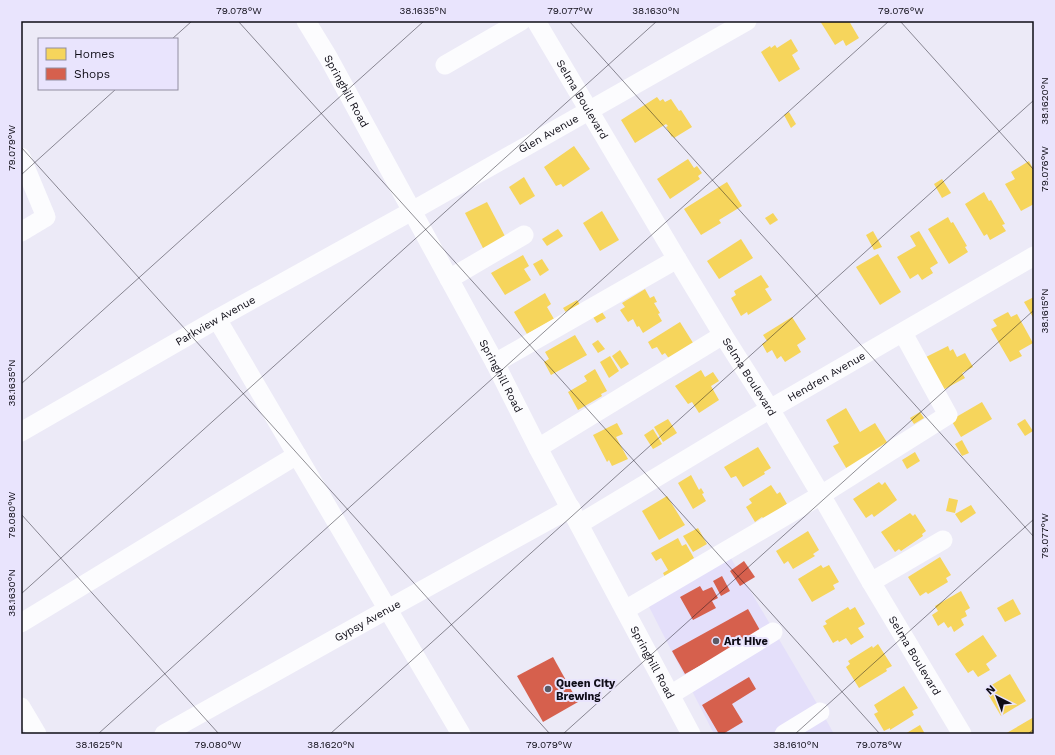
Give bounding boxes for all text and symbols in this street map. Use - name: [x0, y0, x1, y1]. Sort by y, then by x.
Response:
- text: 79.078°W: [216, 5, 262, 16]
- text: 38.1635°N: [399, 5, 447, 16]
- text: 79.077°W: [547, 5, 593, 16]
- text: 38.1630°N: [632, 5, 680, 16]
- text: 79.076°W: [878, 5, 924, 16]
- legend: [38, 38, 178, 90]
- text: Homes: [74, 47, 115, 61]
- street label: Springhill Road: [321, 53, 371, 130]
- street label: Selma Boulevard: [553, 57, 611, 142]
- text: Shops: [74, 67, 110, 81]
- text: 38.1620°N: [1039, 77, 1050, 125]
- street label: Glen Avenue: [516, 112, 581, 156]
- text: 79.079°W: [6, 125, 17, 171]
- text: 79.076°W: [1039, 146, 1050, 192]
- text: 38.1615°N: [1039, 288, 1050, 334]
- street label: Parkview Avenue: [173, 293, 258, 349]
- street label: Selma Boulevard: [719, 336, 779, 419]
- street label: Springhill Road: [476, 337, 525, 415]
- street label: Hendren Avenue: [785, 349, 868, 404]
- text: 38.1635°N: [6, 359, 17, 407]
- text: 79.080°W: [6, 491, 17, 538]
- text: 79.077°W: [1039, 513, 1050, 559]
- text: 38.1630°N: [6, 569, 17, 617]
- street label: Gypsy Avenue: [332, 597, 403, 645]
- street label: Selma Boulevard: [886, 614, 943, 698]
- street label: Springhill Road: [627, 624, 677, 701]
- place label: Art Hive: [724, 635, 768, 648]
- marker: Art Hive: [711, 636, 721, 646]
- place label: Queen City Brewing: [556, 677, 616, 703]
- north arrow: [977, 677, 1017, 717]
- text: N: [983, 682, 998, 697]
- marker: Queen City Brewing: [543, 684, 553, 694]
- text: 38.1625°N: [75, 739, 123, 750]
- text: 79.080°W: [195, 739, 242, 750]
- text: 38.1620°N: [307, 739, 355, 750]
- text: 79.079°W: [526, 739, 572, 750]
- text: 38.1610°N: [773, 739, 819, 750]
- text: 79.078°W: [856, 739, 902, 750]

